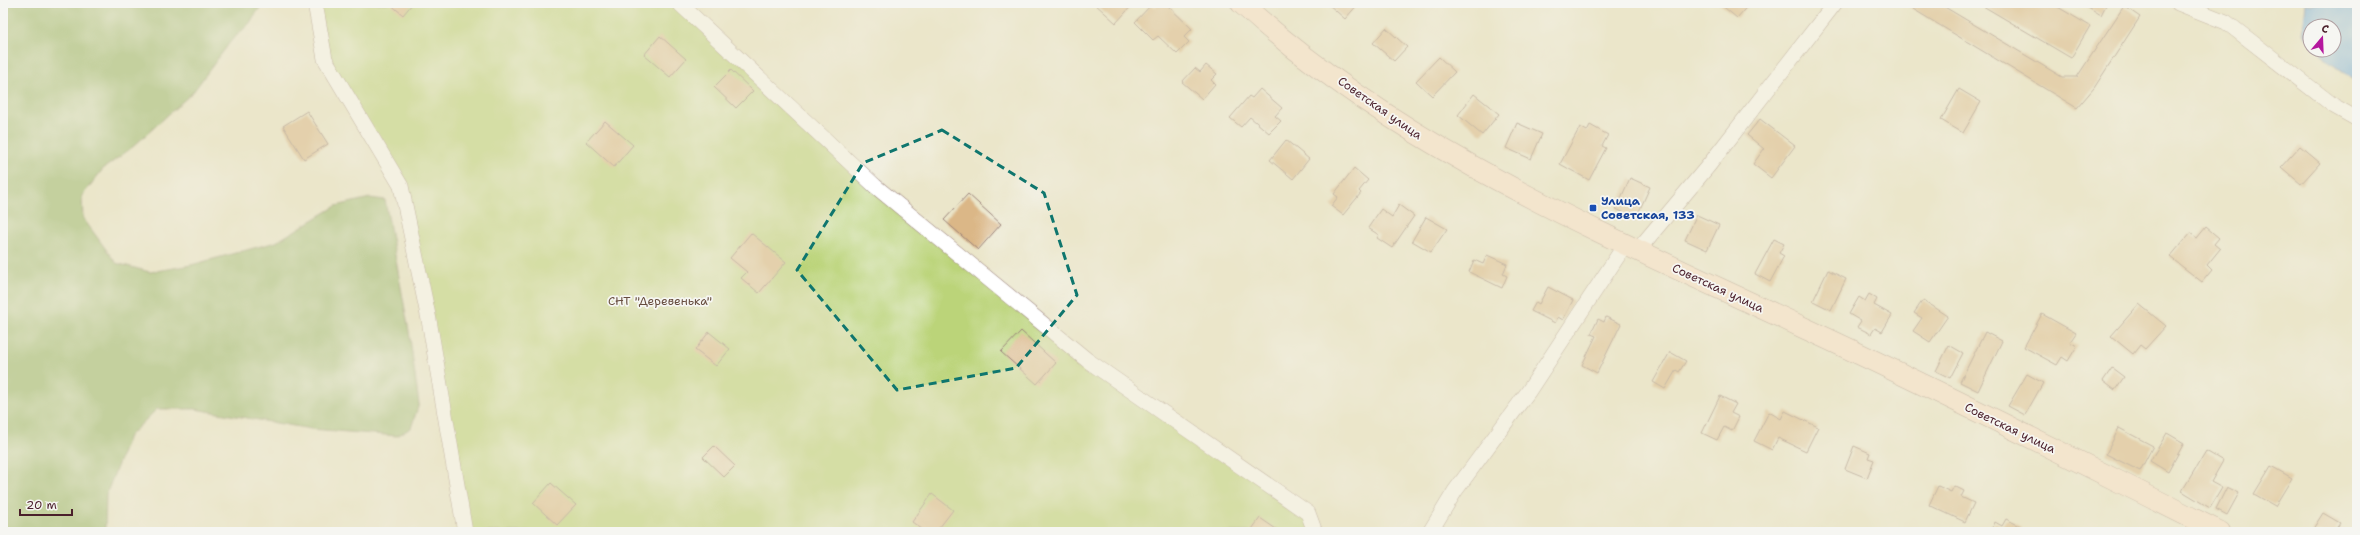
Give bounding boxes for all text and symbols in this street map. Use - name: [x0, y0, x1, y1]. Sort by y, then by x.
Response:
- north arrow: [2302, 18, 2342, 58]
- text: С: [2319, 21, 2331, 37]
- street label: Советская улица: [1335, 73, 1426, 143]
- place label: Улица Советская, 133: [1601, 193, 1695, 223]
- marker: Улица Советская, 133: [1588, 203, 1598, 213]
- street label: Советская улица: [1670, 260, 1767, 316]
- park label: СНТ "Деревенька": [608, 293, 712, 309]
- street label: Советская улица: [1962, 399, 2059, 457]
- scale bar: [20, 491, 72, 517]
- text: 20 m: [26, 497, 57, 513]

